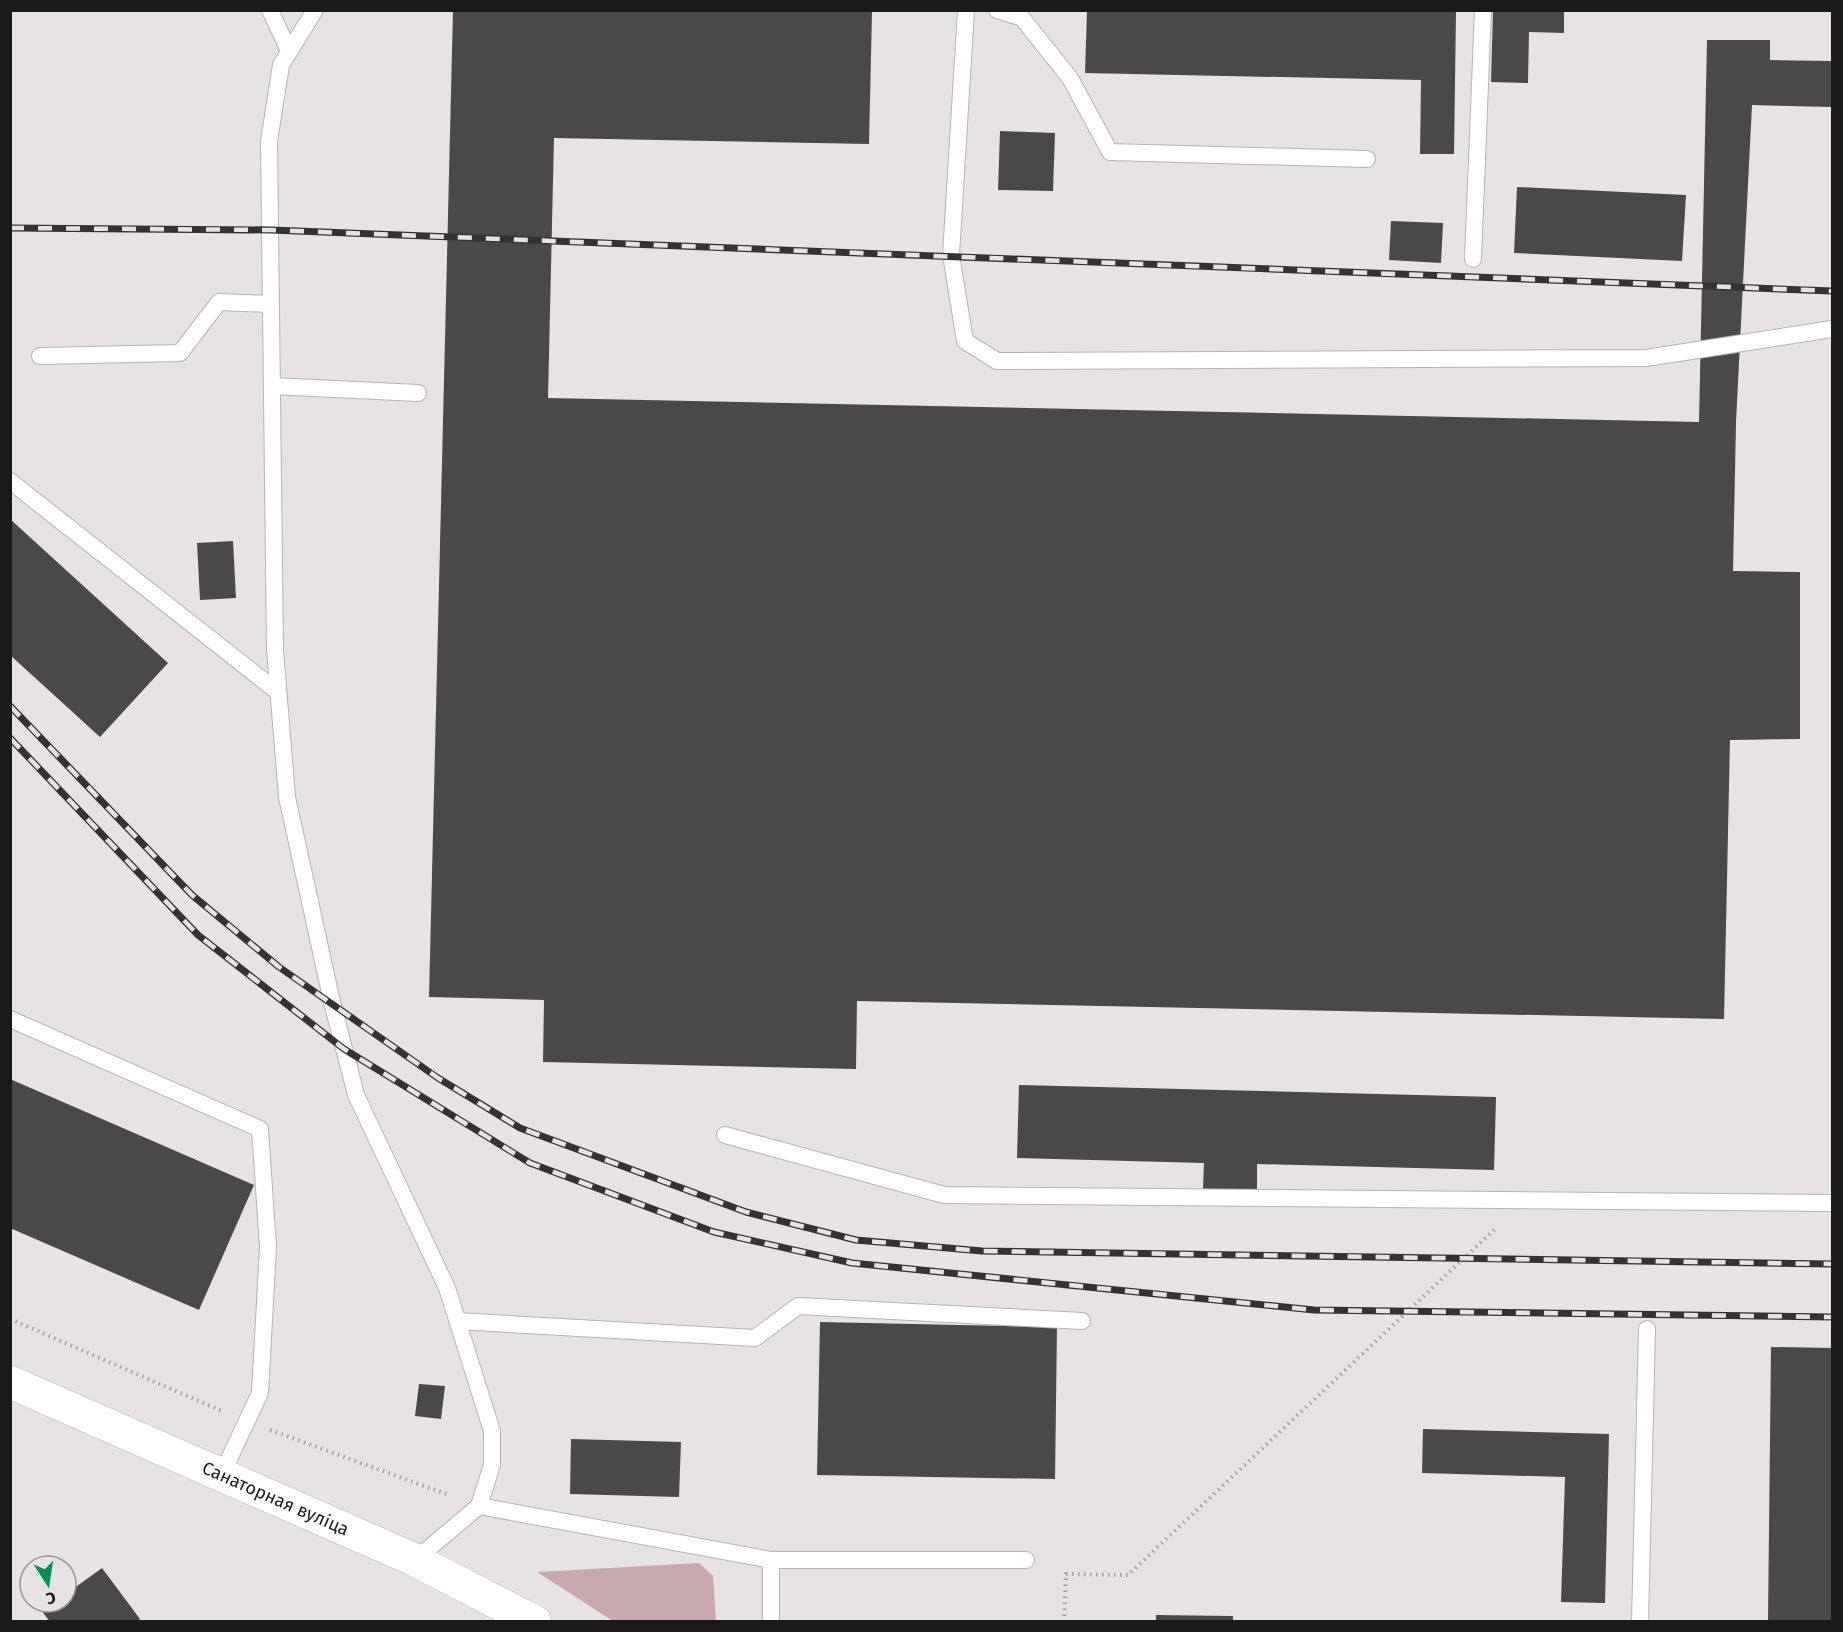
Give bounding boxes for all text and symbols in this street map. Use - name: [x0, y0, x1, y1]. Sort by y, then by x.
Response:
- street label: Санаторная вуліца: [199, 1457, 352, 1541]
- north arrow: [18, 1554, 78, 1614]
- text: С: [44, 1588, 57, 1609]

